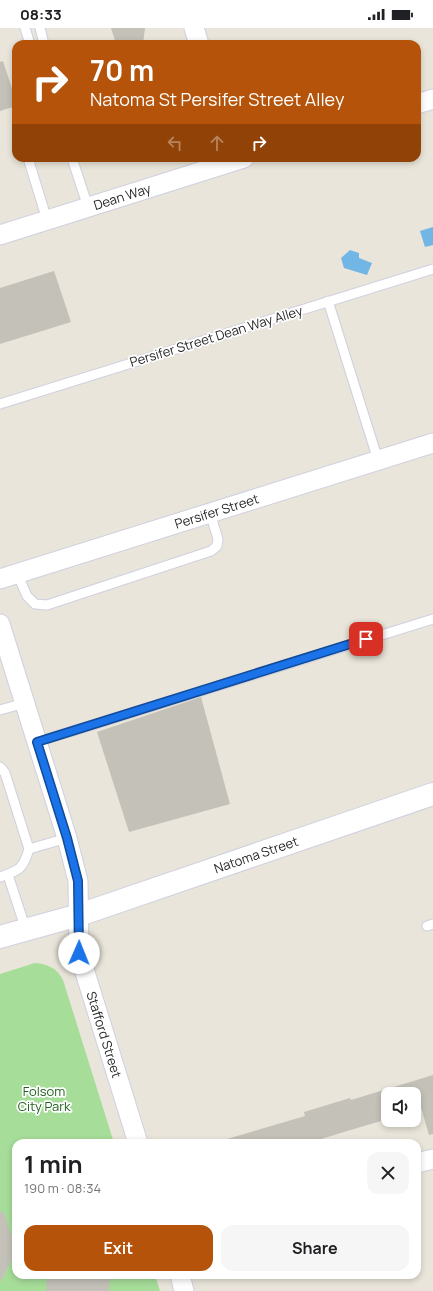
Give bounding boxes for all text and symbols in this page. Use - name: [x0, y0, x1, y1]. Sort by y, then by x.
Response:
- text: 08:33: [20, 4, 62, 25]
- text: 70 m: [90, 51, 154, 89]
- icon: right: [24, 56, 76, 108]
- text: Natoma St Persifer Street Alley: [90, 87, 344, 111]
- icon: left: [164, 132, 186, 154]
- icon: ahead: [206, 132, 228, 154]
- icon: right: [248, 132, 270, 154]
- street label: Dean Way: [91, 179, 153, 214]
- street label: Persifer Street Dean Way Alley: [127, 301, 305, 371]
- street label: Persifer Street: [172, 489, 261, 533]
- pin: [349, 622, 383, 656]
- icon: arrive: [355, 628, 377, 650]
- street label: Natoma Street: [211, 832, 300, 877]
- position arrow: [58, 932, 100, 974]
- street label: Stafford Street: [82, 989, 126, 1080]
- park label: Folsom City Park: [18, 1082, 71, 1115]
- map controls: [381, 1087, 421, 1127]
- button: sound: [381, 1087, 421, 1127]
- text: 1 min: [24, 1147, 83, 1180]
- button: close: [367, 1152, 409, 1194]
- text: 190 m · 08:34: [24, 1179, 101, 1197]
- button: Exit: [24, 1225, 213, 1271]
- button: Share: [221, 1225, 409, 1271]

